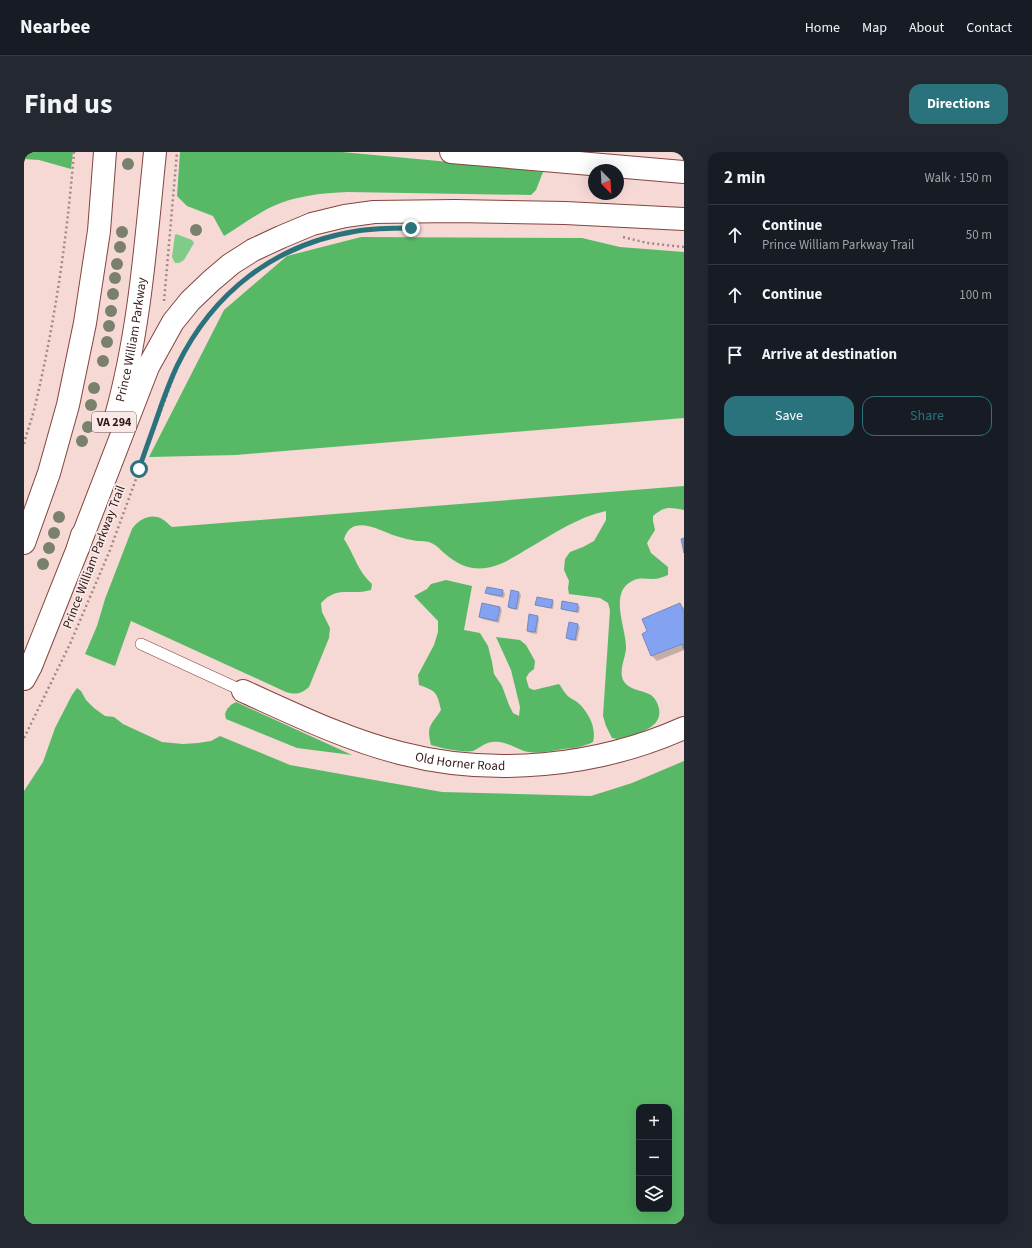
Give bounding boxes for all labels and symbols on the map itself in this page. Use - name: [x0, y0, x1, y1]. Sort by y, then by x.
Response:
- north arrow: [588, 164, 624, 200]
- route end: [402, 219, 420, 237]
- street label: Prince William Parkway: [111, 276, 151, 404]
- road number: VA 294: [92, 412, 136, 432]
- route start: [130, 460, 148, 478]
- street label: Prince William Parkway Trail: [58, 483, 130, 631]
- street label: Old Horner Road: [413, 748, 505, 775]

